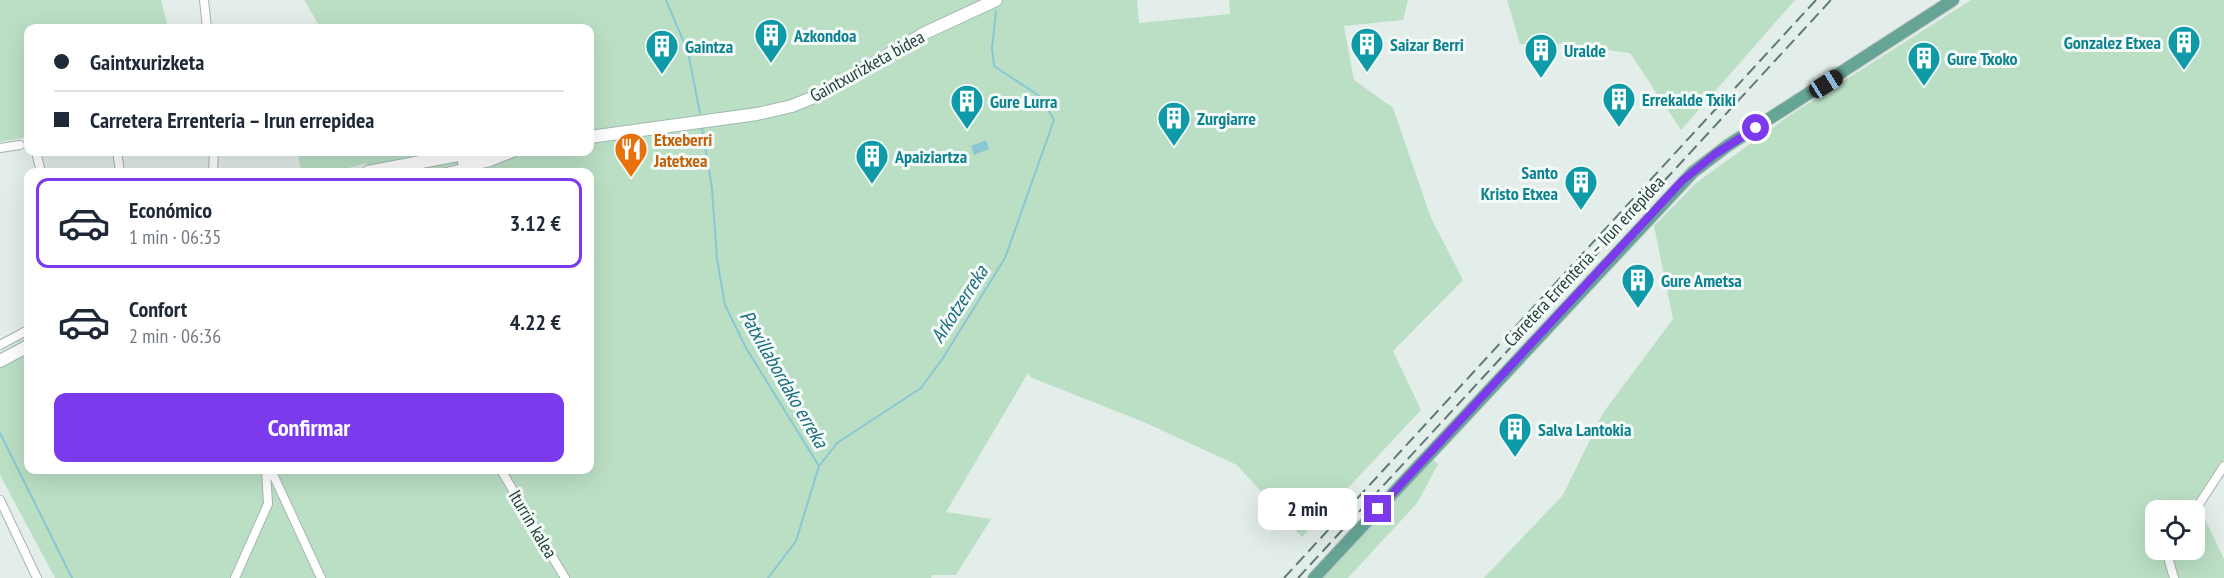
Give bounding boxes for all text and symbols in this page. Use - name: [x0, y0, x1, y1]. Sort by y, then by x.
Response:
- building icon: Azkondoa: [753, 17, 789, 64]
- place label: Azkondoa: [793, 24, 857, 47]
- building icon: Gonzalez Etxea: [2166, 24, 2202, 71]
- street label: Gaintxurizketa bidea: [806, 25, 928, 107]
- building icon: Saizar Berri: [1349, 26, 1385, 73]
- building icon: Gaintza: [644, 28, 680, 75]
- place label: Gonzalez Etxea: [2064, 31, 2161, 54]
- building icon: Uralde: [1523, 32, 1559, 79]
- place label: Saizar Berri: [1390, 33, 1464, 56]
- place label: Gaintza: [685, 35, 733, 58]
- place label: Uralde: [1564, 39, 1606, 62]
- building icon: Gure Txoko: [1906, 40, 1942, 87]
- place label: Gure Txoko: [1947, 47, 2018, 70]
- text: Gaintxurizketa: [90, 48, 204, 76]
- car: [1806, 67, 1846, 101]
- building icon: Errekalde Txiki: [1601, 81, 1637, 128]
- building icon: Gure Lurra: [949, 83, 985, 130]
- place label: Errekalde Txiki: [1642, 88, 1736, 111]
- place label: Gure Lurra: [990, 90, 1057, 113]
- building icon: Zurgiarre: [1156, 100, 1192, 147]
- text: Carretera Errenteria – Irun errepidea: [90, 106, 374, 134]
- place label: Zurgiarre: [1197, 107, 1256, 130]
- route start: [1742, 114, 1769, 141]
- place label: Etxeberri Jatetxea: [653, 128, 712, 172]
- restaurant icon: Etxeberri Jatetxea: [613, 131, 649, 178]
- building icon: Apaiziartza: [854, 138, 890, 185]
- place label: Apaiziartza: [894, 145, 967, 168]
- place label: Santo Kristo Etxea: [1481, 161, 1558, 205]
- building icon: Santo Kristo Etxea: [1563, 164, 1599, 211]
- street label: Carretera Errenteria – Irun errepidea: [1499, 171, 1669, 351]
- icon: car: [57, 196, 111, 250]
- text: Económico: [129, 196, 212, 224]
- text: 3.12 €: [510, 209, 561, 237]
- text: 1 min · 06:35: [129, 224, 221, 250]
- water label: Arkotzerreka: [924, 260, 994, 347]
- building icon: Gure Ametsa: [1620, 262, 1656, 309]
- place label: Gure Ametsa: [1661, 269, 1742, 292]
- icon: car: [57, 295, 111, 349]
- text: Confort: [129, 295, 187, 323]
- water label: Patxillabordako erreka: [734, 305, 834, 453]
- text: 4.22 €: [510, 308, 561, 336]
- text: 2 min · 06:36: [129, 323, 221, 349]
- button: Confirmar: [54, 393, 564, 462]
- building icon: Salva Lantokia: [1497, 411, 1533, 458]
- place label: Salva Lantokia: [1538, 418, 1631, 441]
- street label: Iturrin kalea: [504, 486, 562, 562]
- callout: 2 min: [1258, 488, 1357, 530]
- route end: [1364, 495, 1391, 522]
- text: 2 min: [1287, 496, 1328, 522]
- map controls: [2145, 500, 2205, 560]
- button: locate: [2145, 500, 2205, 560]

